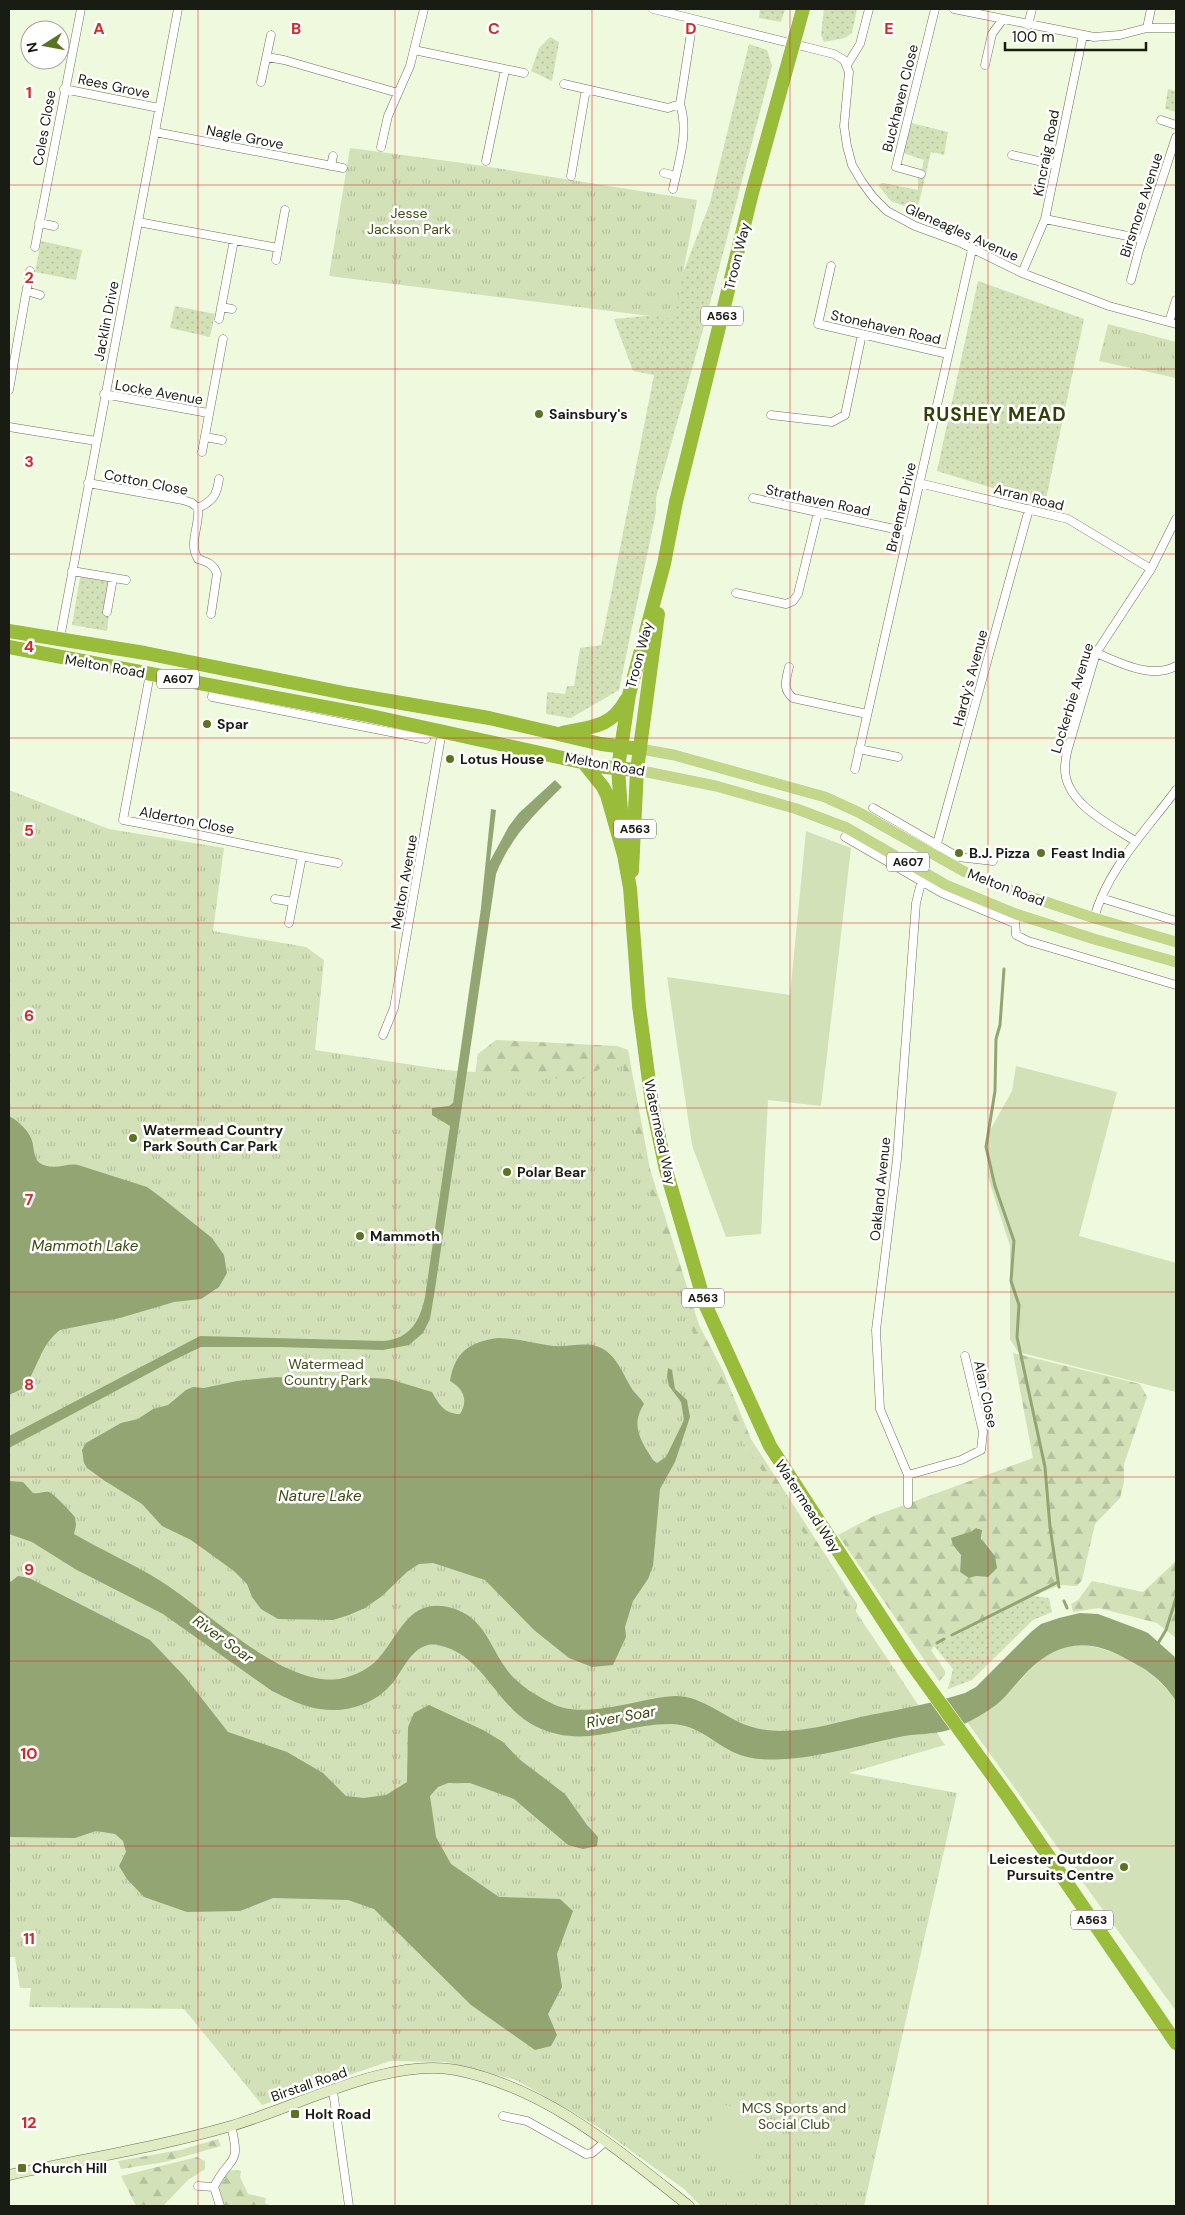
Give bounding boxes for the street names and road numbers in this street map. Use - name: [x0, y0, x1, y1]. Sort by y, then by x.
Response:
- street label: Buckhaven Close: [878, 42, 922, 154]
- street label: Rees Grove: [76, 70, 152, 102]
- street label: Coles Close: [28, 89, 60, 167]
- street label: Kincraig Road: [1029, 108, 1063, 198]
- street label: Nagle Grove: [205, 121, 285, 153]
- street label: Birsmore Avenue: [1116, 150, 1166, 260]
- street label: Gleneagles Avenue: [902, 199, 1022, 265]
- street label: Troon Way: [720, 220, 754, 291]
- street label: Jacklin Drive: [89, 279, 123, 363]
- road number: A563: [701, 306, 743, 326]
- street label: Stonehaven Road: [829, 306, 943, 348]
- street label: Locke Avenue: [114, 375, 205, 409]
- street label: Braemar Drive: [882, 460, 920, 554]
- street label: Cotton Close: [102, 465, 190, 499]
- street label: Strathaven Road: [764, 480, 872, 520]
- street label: Arran Road: [992, 480, 1066, 514]
- street label: Troon Way: [621, 619, 657, 690]
- street label: Hardy's Avenue: [948, 628, 992, 728]
- street label: Lockerbie Avenue: [1047, 641, 1097, 755]
- street label: Melton Road: [64, 650, 146, 682]
- road number: A607: [157, 670, 199, 689]
- street label: Melton Road: [564, 748, 646, 780]
- street label: Alderton Close: [138, 802, 236, 838]
- road number: A563: [614, 820, 656, 839]
- street label: Melton Avenue: [387, 833, 421, 931]
- road number: A607: [887, 852, 929, 872]
- street label: Melton Road: [965, 864, 1047, 910]
- street label: Watermead Way: [640, 1078, 680, 1187]
- street label: Oakland Avenue: [866, 1136, 894, 1242]
- road number: A563: [682, 1289, 724, 1308]
- street label: Alan Close: [970, 1359, 1002, 1429]
- street label: Watermead Way: [771, 1456, 845, 1556]
- road number: A563: [1071, 1910, 1113, 1930]
- street label: Birstall Road: [269, 2063, 349, 2105]

